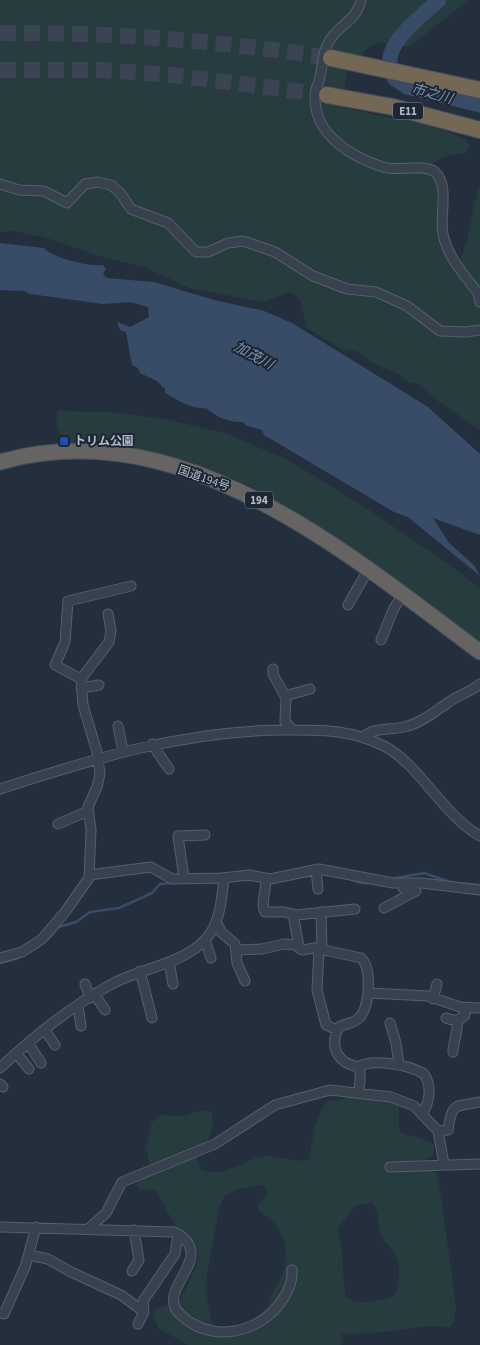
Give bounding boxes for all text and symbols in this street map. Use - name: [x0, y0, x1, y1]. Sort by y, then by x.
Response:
- water label: 市之川: [409, 79, 457, 110]
- road number: E11: [393, 102, 423, 120]
- water label: 加茂川: [230, 337, 279, 376]
- place label: トリム公園: [74, 433, 134, 450]
- marker: トリム公園: [58, 435, 70, 447]
- street label: 国道194号: [176, 462, 232, 495]
- road number: 194: [245, 492, 273, 508]

